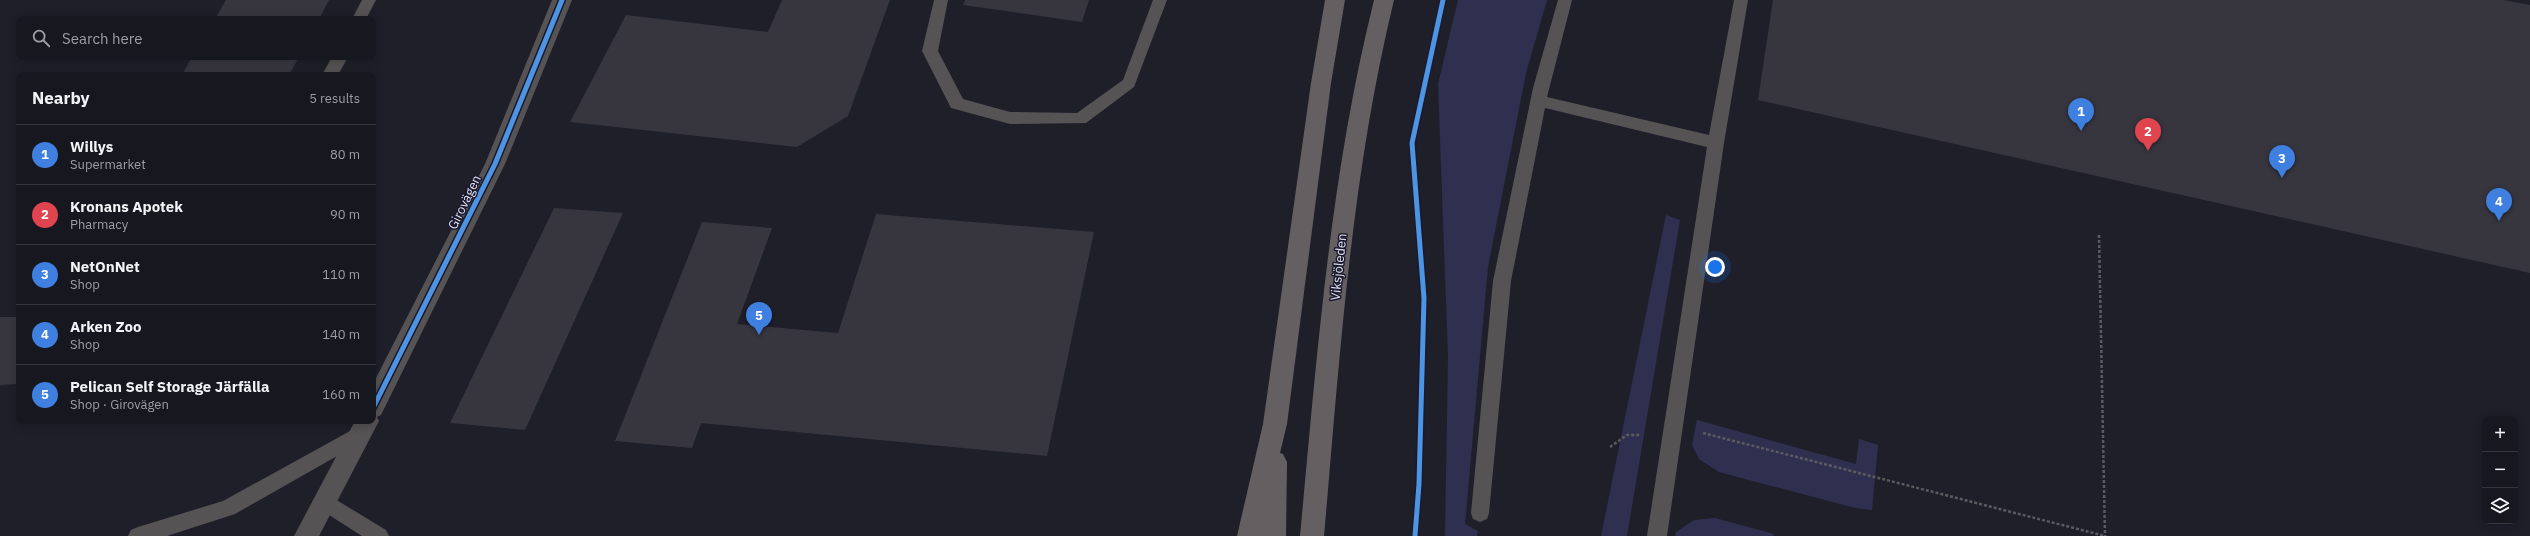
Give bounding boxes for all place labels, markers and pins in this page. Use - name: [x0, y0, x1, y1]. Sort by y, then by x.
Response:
- pin: 1: [2068, 98, 2094, 131]
- pin: 2: [2135, 118, 2161, 151]
- pin: 3: [2269, 145, 2295, 178]
- pin: 4: [2486, 188, 2512, 221]
- pin: 5: [746, 302, 772, 335]

